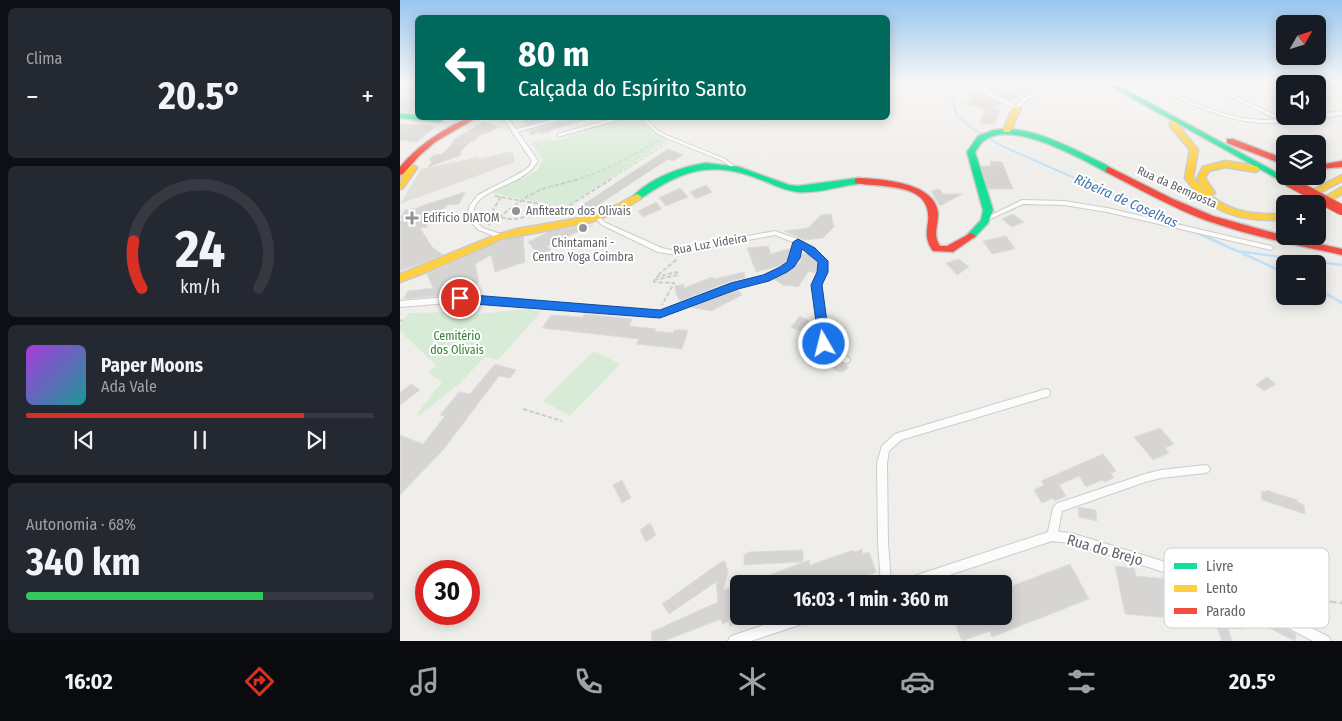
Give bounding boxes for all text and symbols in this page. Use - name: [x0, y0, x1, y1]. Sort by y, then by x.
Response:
- north arrow: [1276, 15, 1326, 65]
- map controls: [1276, 15, 1326, 305]
- text: 80 m: [518, 33, 590, 75]
- icon: left: [435, 35, 500, 100]
- text: Clima: [26, 49, 62, 68]
- text: 20.5°: [158, 73, 242, 119]
- text: Calçada do Espírito Santo: [518, 75, 747, 102]
- button: sound: [1276, 75, 1326, 125]
- text: −: [26, 80, 39, 113]
- text: +: [361, 80, 374, 113]
- button: layers: [1276, 135, 1326, 185]
- street label: Rua da Bemposta: [1135, 163, 1219, 211]
- water label: Ribeira de Coselhas: [1071, 171, 1181, 232]
- button: +: [1276, 195, 1326, 245]
- place label: Anfiteatro dos Olivais: [526, 204, 631, 218]
- marker: Anfiteatro dos Olivais: [510, 205, 522, 217]
- marker: Edifício DIATOM: [405, 211, 419, 225]
- place label: Edifício DIATOM: [423, 211, 500, 225]
- text: 24: [174, 218, 225, 281]
- marker: Chintamani - Centro Yoga Coimbra: [577, 222, 589, 234]
- street label: Rua Luz Videira: [672, 231, 748, 257]
- place label: Chintamani - Centro Yoga Coimbra: [532, 236, 634, 264]
- button: −: [1276, 255, 1326, 305]
- text: km/h: [180, 276, 220, 298]
- pin: [439, 277, 481, 319]
- icon: arrive: [446, 284, 474, 312]
- position arrow: [797, 317, 849, 369]
- park label: Cemitério dos Olivais: [430, 329, 484, 357]
- text: Paper Moons: [101, 354, 203, 377]
- text: Ada Vale: [101, 377, 157, 396]
- icon: previous: [70, 426, 98, 454]
- icon: pause: [186, 426, 214, 454]
- icon: next: [302, 426, 330, 454]
- text: Autonomia · 68%: [26, 515, 136, 534]
- street label: Rua do Brejo: [1065, 531, 1145, 569]
- text: 340 km: [26, 539, 140, 585]
- legend: [1164, 548, 1329, 628]
- text: Livre: [1206, 558, 1233, 575]
- speed limit sign: 30: [415, 560, 480, 625]
- text: Lento: [1206, 580, 1238, 597]
- text: 16:03 · 1 min · 360 m: [793, 588, 949, 611]
- text: Parado: [1206, 603, 1246, 620]
- icon: directions: [242, 664, 277, 699]
- icon: music: [407, 664, 442, 699]
- icon: phone: [571, 664, 606, 699]
- icon: climate: [735, 664, 770, 699]
- icon: car: [900, 664, 935, 699]
- icon: filters: [1064, 664, 1099, 699]
- text: 16:02: [65, 668, 113, 695]
- text: 20.5°: [1229, 668, 1277, 695]

